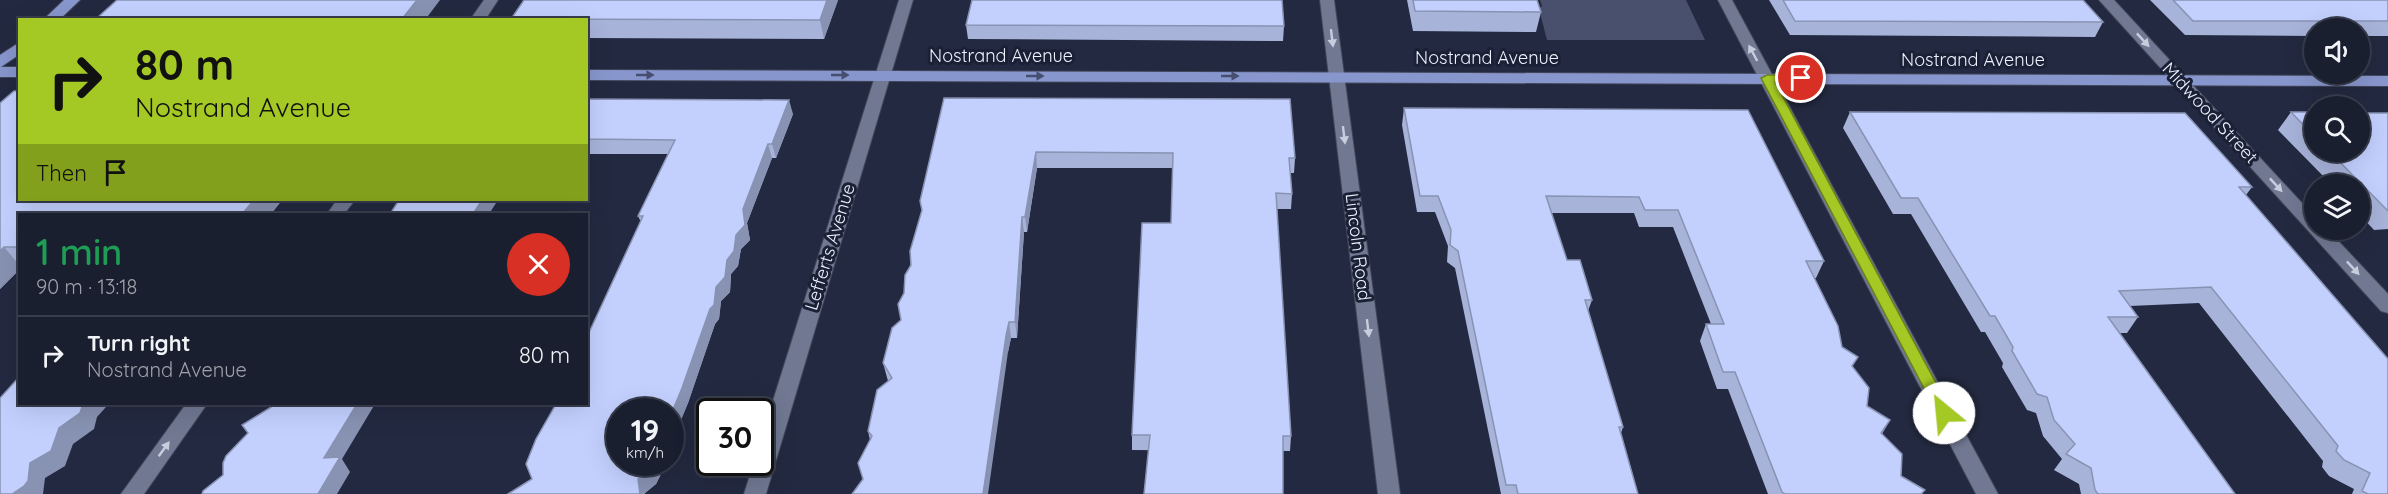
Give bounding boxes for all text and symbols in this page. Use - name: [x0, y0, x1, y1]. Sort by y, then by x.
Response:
- map controls: [2304, 18, 2370, 240]
- button: sound: [2304, 18, 2370, 84]
- one-way arrow: [1327, 29, 1337, 48]
- one-way arrow: [2136, 32, 2149, 47]
- text: 80 m: [135, 38, 234, 91]
- icon: right: [36, 42, 114, 120]
- street label: Nostrand Avenue: [929, 44, 1073, 67]
- one-way arrow: [1748, 44, 1758, 61]
- street label: Nostrand Avenue: [1415, 46, 1559, 69]
- street label: Nostrand Avenue: [1901, 48, 2045, 71]
- pin: [1775, 52, 1826, 103]
- street label: Midwood Street: [2158, 57, 2263, 168]
- icon: arrive: [1784, 61, 1817, 94]
- one-way arrow: [635, 70, 654, 80]
- one-way arrow: [830, 71, 849, 80]
- one-way arrow: [1025, 71, 1044, 81]
- one-way arrow: [1220, 71, 1239, 81]
- text: Nostrand Avenue: [135, 90, 351, 124]
- button: search: [2304, 96, 2370, 162]
- one-way arrow: [1339, 125, 1348, 144]
- icon: arrive: [99, 156, 132, 189]
- text: Then: [36, 159, 87, 187]
- button: layers: [2304, 174, 2370, 240]
- one-way arrow: [2269, 177, 2283, 192]
- street label: Lefferts Avenue: [799, 181, 860, 313]
- street label: Lincoln Road: [1340, 192, 1377, 302]
- text: 1 min: [36, 229, 122, 274]
- button: close: [507, 233, 570, 296]
- one-way arrow: [2346, 260, 2360, 275]
- text: 90 m · 13:18: [36, 274, 137, 299]
- one-way arrow: [1363, 319, 1373, 338]
- text: Turn right: [87, 329, 191, 357]
- icon: right: [36, 339, 69, 372]
- text: 80 m: [519, 341, 570, 369]
- text: Nostrand Avenue: [87, 357, 247, 382]
- position arrow: [1912, 381, 1976, 445]
- speed limit sign: 30: [696, 398, 774, 476]
- text: 19: [631, 411, 659, 449]
- one-way arrow: [158, 441, 170, 456]
- text: km/h: [626, 443, 664, 462]

